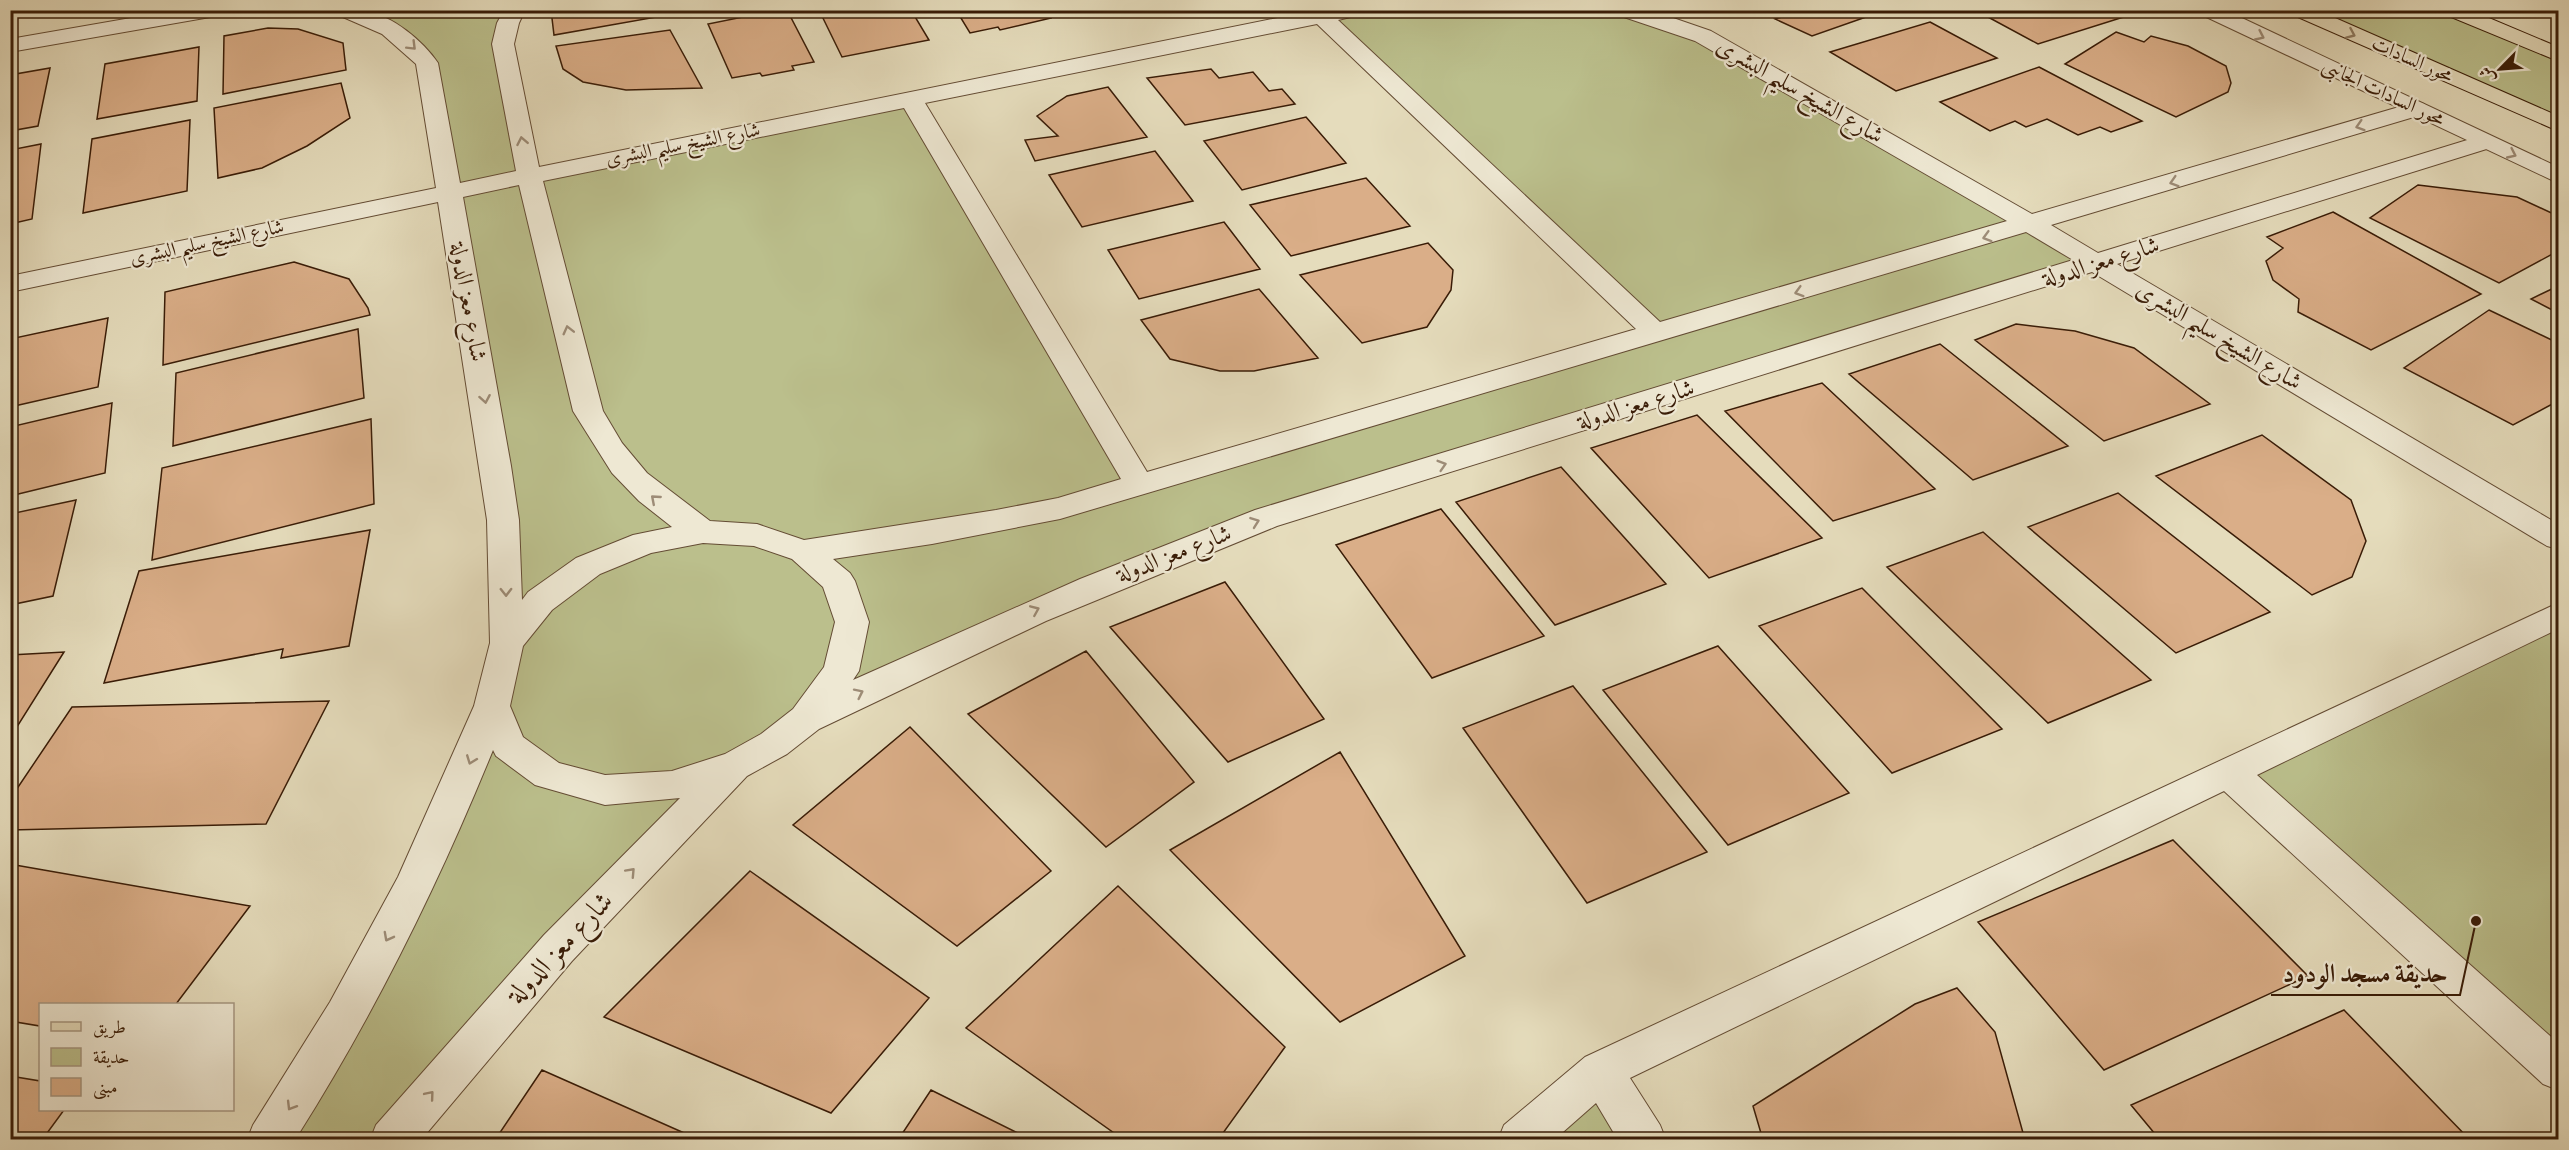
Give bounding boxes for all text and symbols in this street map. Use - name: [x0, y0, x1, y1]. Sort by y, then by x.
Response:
- one-way arrow: [2345, 27, 2356, 39]
- one-way arrow: [2254, 28, 2265, 40]
- street label: شارع الشيخ سليم البشرى: [1707, 31, 1889, 158]
- street label: محور السادات: [2367, 31, 2457, 89]
- one-way arrow: [405, 39, 416, 50]
- north arrow: [2470, 39, 2530, 99]
- street label: محور السادات الجانبى: [2317, 54, 2448, 133]
- text: ش: [2475, 63, 2500, 86]
- street label: شارع الشيخ سليم البشرى: [604, 118, 764, 178]
- one-way arrow: [2355, 119, 2366, 131]
- one-way arrow: [516, 136, 529, 146]
- one-way arrow: [2506, 147, 2517, 159]
- one-way arrow: [2169, 175, 2179, 187]
- street label: شارع الشيخ سليم البشرى: [128, 214, 288, 277]
- one-way arrow: [1982, 230, 1992, 242]
- street label: شارع معز الدولة: [2038, 230, 2164, 298]
- street label: شارع معز الدولة: [439, 239, 493, 365]
- street label: شارع الشيخ سليم البشرى: [2126, 275, 2308, 404]
- one-way arrow: [1795, 285, 1805, 297]
- one-way arrow: [562, 325, 575, 335]
- street label: شارع معز الدولة: [1573, 373, 1699, 441]
- one-way arrow: [478, 393, 491, 403]
- one-way arrow: [1436, 459, 1447, 472]
- one-way arrow: [651, 495, 662, 506]
- one-way arrow: [1249, 517, 1260, 530]
- street label: شارع معز الدولة: [1111, 518, 1237, 594]
- one-way arrow: [500, 588, 512, 597]
- one-way arrow: [1029, 605, 1040, 617]
- one-way arrow: [852, 689, 863, 700]
- one-way arrow: [465, 755, 478, 765]
- one-way arrow: [624, 868, 635, 878]
- street label: شارع معز الدولة: [498, 884, 625, 1016]
- one-way arrow: [384, 931, 396, 942]
- callout: حديقة مسجد الودود: [2271, 951, 2460, 995]
- text: حديقة مسجد الودود: [2283, 958, 2447, 990]
- legend: [39, 1003, 234, 1111]
- text: طريق: [93, 1016, 126, 1039]
- text: حديقة: [93, 1046, 129, 1069]
- text: مبنى: [93, 1076, 118, 1100]
- one-way arrow: [423, 1091, 434, 1102]
- one-way arrow: [287, 1100, 299, 1110]

